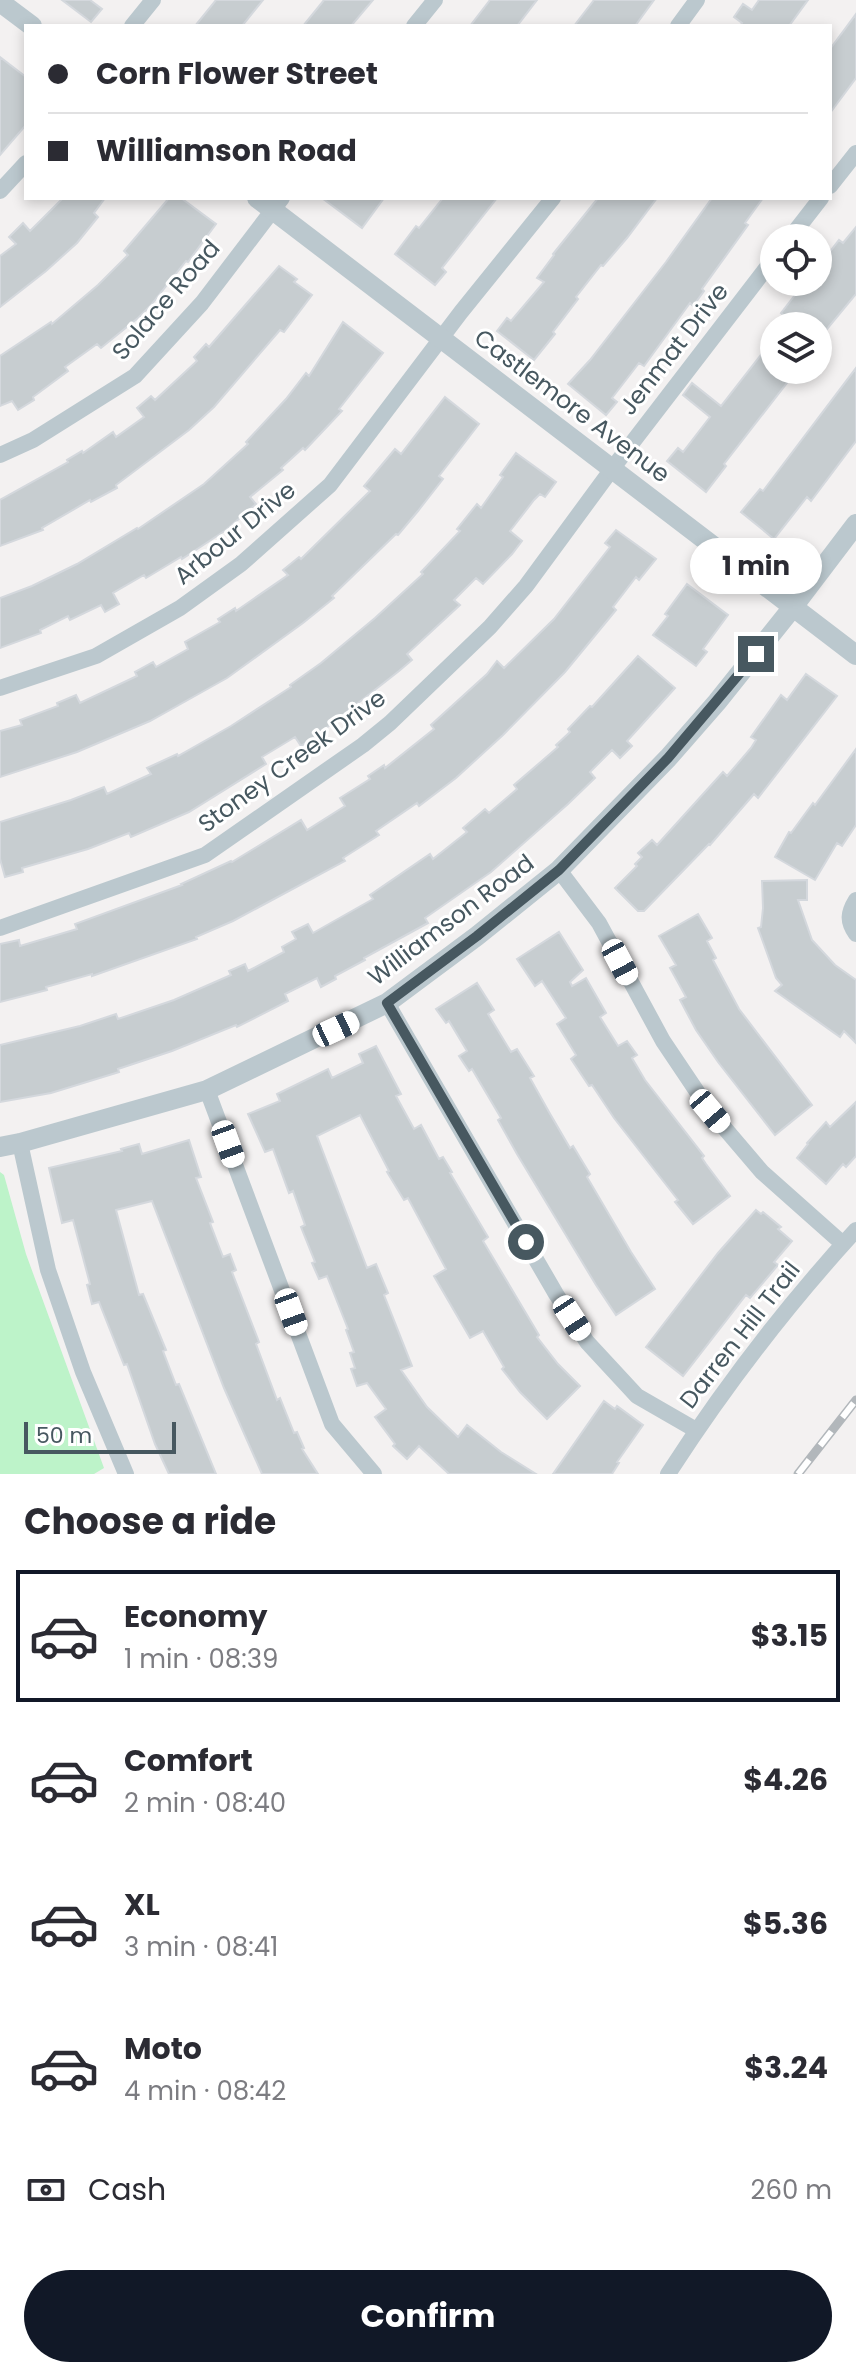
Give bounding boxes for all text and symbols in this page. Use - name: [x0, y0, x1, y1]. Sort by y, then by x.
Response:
- text: Corn Flower Street: [96, 52, 378, 95]
- text: Williamson Road: [96, 129, 357, 172]
- map controls: [760, 224, 832, 384]
- button: locate: [760, 224, 832, 296]
- street label: Solace Road: [104, 232, 227, 367]
- street label: Jenmat Drive: [612, 276, 736, 422]
- button: layers: [760, 312, 832, 384]
- street label: Castlemore Avenue: [468, 321, 677, 490]
- street label: Arbour Drive: [167, 473, 302, 592]
- callout: 1 min: [690, 538, 822, 594]
- text: 1 min: [722, 548, 790, 584]
- route end: [738, 636, 774, 672]
- street label: Stoney Creek Drive: [191, 681, 392, 840]
- street label: Williamson Road: [361, 846, 541, 993]
- car: [598, 935, 642, 989]
- car: [309, 1008, 363, 1050]
- car: [685, 1085, 735, 1137]
- car: [209, 1117, 247, 1171]
- route start: [508, 1224, 544, 1260]
- street label: Darren Hill Trail: [672, 1254, 808, 1415]
- car: [272, 1285, 310, 1339]
- car: [549, 1291, 595, 1345]
- scale bar: [24, 1418, 176, 1454]
- text: 50 m: [36, 1420, 92, 1451]
- text: Choose a ride: [24, 1496, 276, 1547]
- text: Economy: [124, 1595, 268, 1638]
- icon: car: [28, 1600, 100, 1672]
- text: $3.15: [751, 1614, 828, 1657]
- text: 1 min · 08:39: [124, 1641, 278, 1677]
- text: Comfort: [124, 1739, 253, 1782]
- icon: car: [28, 1744, 100, 1816]
- text: $4.26: [743, 1758, 828, 1801]
- text: 2 min · 08:40: [124, 1785, 286, 1821]
- text: XL: [124, 1883, 160, 1926]
- icon: car: [28, 1888, 100, 1960]
- text: $5.36: [743, 1902, 828, 1945]
- text: 3 min · 08:41: [124, 1929, 278, 1965]
- text: Moto: [124, 2027, 202, 2070]
- icon: car: [28, 2032, 100, 2104]
- text: $3.24: [744, 2046, 828, 2089]
- text: 4 min · 08:42: [124, 2073, 286, 2109]
- icon: cash: [24, 2168, 68, 2212]
- text: Cash: [88, 2168, 166, 2211]
- text: 260 m: [750, 2172, 832, 2208]
- button: Confirm: [24, 2270, 832, 2362]

